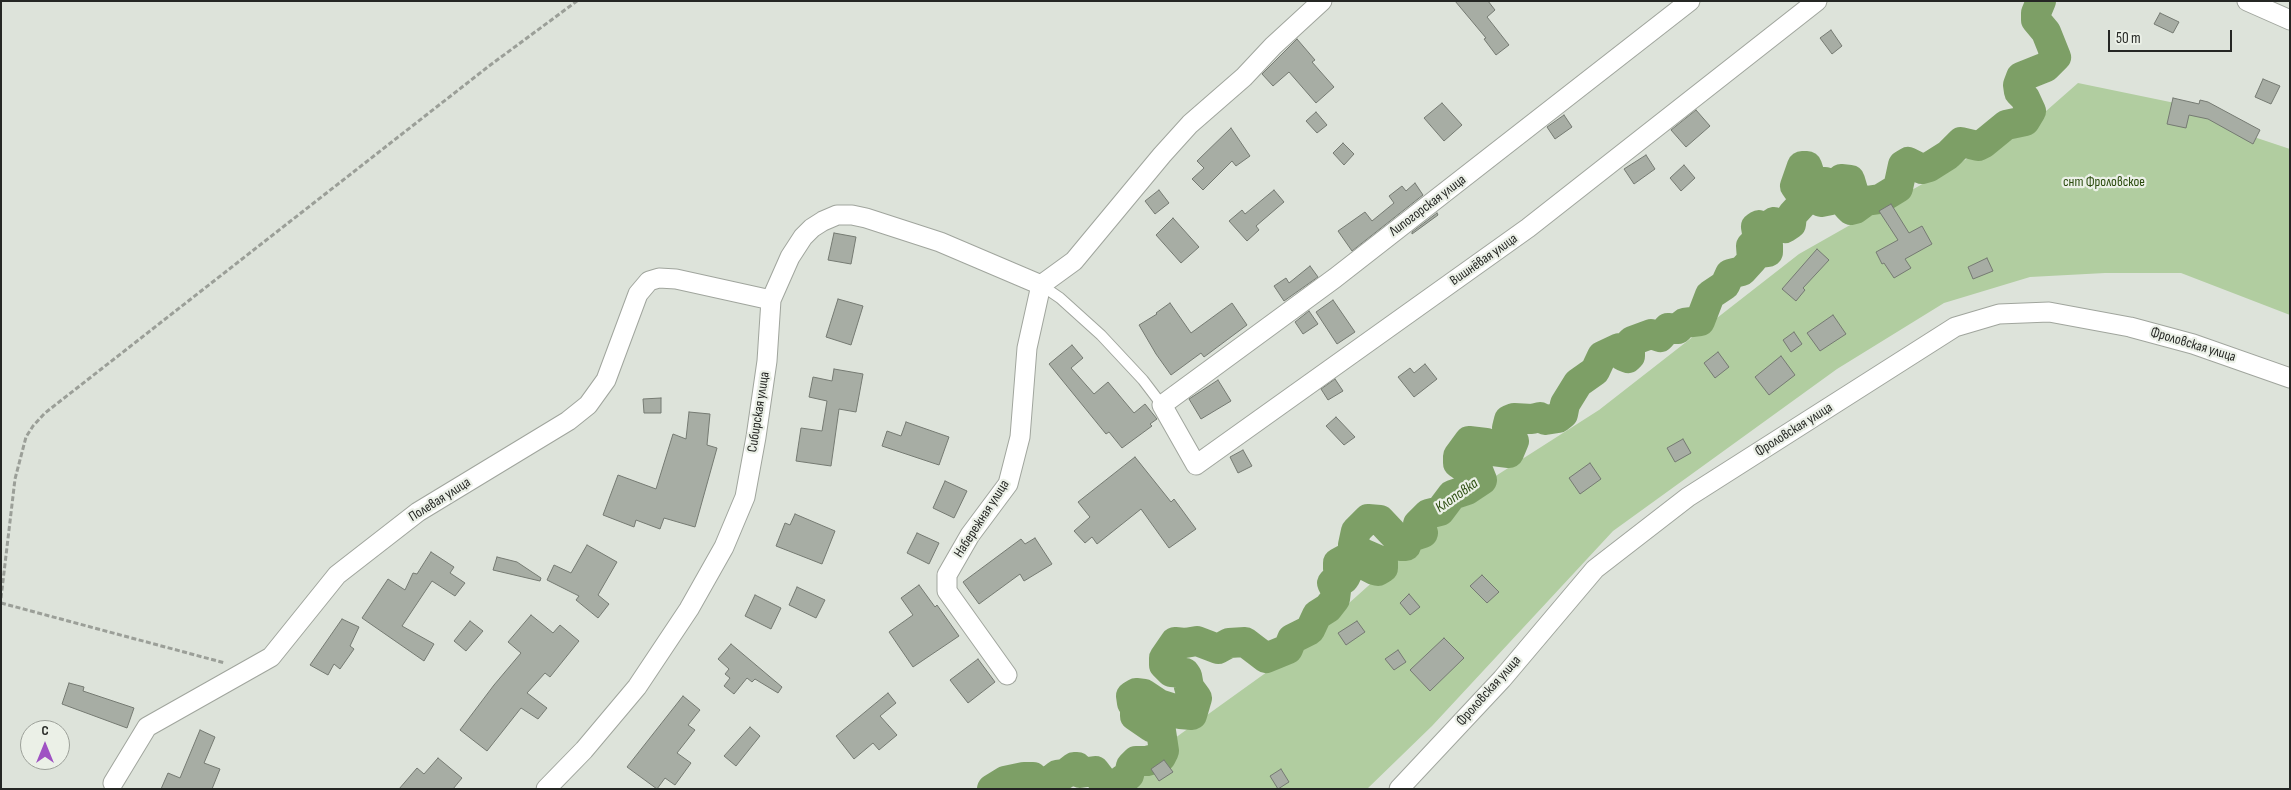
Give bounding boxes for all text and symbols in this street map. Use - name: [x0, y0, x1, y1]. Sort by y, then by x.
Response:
- scale bar: [2111, 20, 2235, 52]
- text: 50 m: [2116, 29, 2141, 48]
- street label: Липогорская улица: [1386, 172, 1470, 240]
- park label: снт Фроловское: [2063, 174, 2145, 190]
- street label: Вишнёвая улица: [1447, 231, 1521, 289]
- street label: Фроловская улица: [2148, 324, 2238, 366]
- street label: Сибирская улица: [744, 371, 774, 453]
- street label: Фроловская улица: [1752, 399, 1836, 461]
- street label: Полевая улица: [406, 474, 474, 526]
- water label: Клоповка: [1432, 475, 1482, 517]
- street label: Набережная улица: [951, 477, 1013, 561]
- street label: Фроловская улица: [1453, 653, 1525, 729]
- north arrow: [20, 720, 70, 770]
- text: С: [41, 722, 49, 739]

